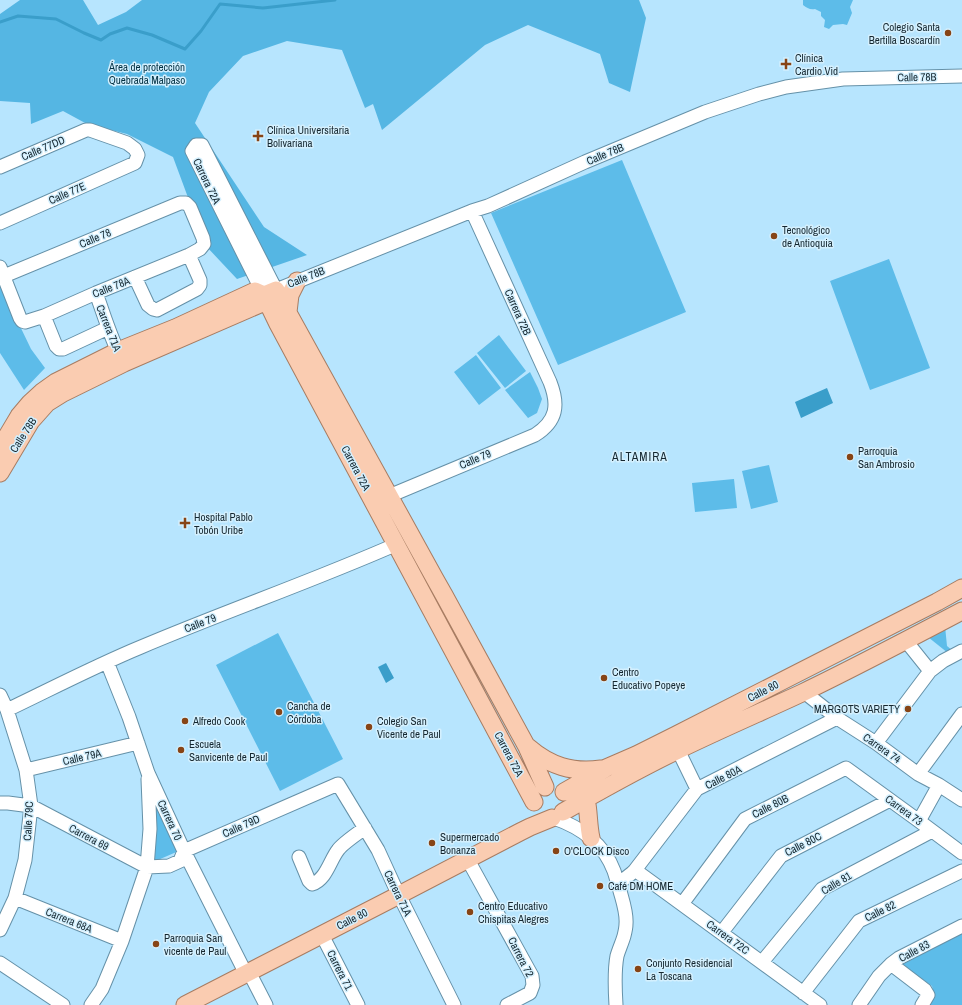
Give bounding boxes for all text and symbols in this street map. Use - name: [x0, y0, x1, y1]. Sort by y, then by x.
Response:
- place label: Colegio Santa Bertilla Boscardín: [869, 20, 940, 47]
- marker: Colegio Santa Bertilla Boscardín: [943, 28, 953, 38]
- place label: Clínica Cardio Vid: [795, 51, 838, 78]
- marker: Clínica Cardio Vid: [780, 58, 792, 70]
- park label: Área de protección Quebrada Malpaso: [108, 60, 185, 87]
- street label: Calle 78B: [897, 70, 937, 84]
- place label: Clínica Universitaria Bolivariana: [267, 123, 349, 150]
- marker: Clínica Universitaria Bolivariana: [252, 130, 264, 142]
- street label: Calle 77DD: [19, 133, 67, 163]
- street label: Calle 78B: [584, 140, 626, 168]
- street label: Carrera 72A: [190, 156, 224, 207]
- street label: Calle 77E: [46, 179, 88, 207]
- place label: Tecnológico de Antioquia: [782, 223, 833, 250]
- street label: Calle 78: [77, 225, 113, 251]
- marker: Tecnológico de Antioquia: [769, 231, 779, 241]
- street label: Calle 78B: [285, 263, 327, 291]
- street label: Calle 78A: [90, 273, 133, 301]
- street label: Carrera 72B: [502, 287, 534, 337]
- street label: Carrera 71A: [93, 303, 125, 354]
- street label: Calle 78B: [6, 415, 40, 455]
- street label: Carrera 72A: [338, 443, 374, 494]
- place label: Parroquia San Ambrosio: [858, 444, 915, 471]
- street label: Calle 79: [457, 446, 493, 472]
- district label: ALTAMIRA: [611, 449, 668, 465]
- marker: Parroquia San Ambrosio: [845, 452, 855, 462]
- place label: Hospital Pablo Tobón Uribe: [194, 510, 253, 537]
- marker: Hospital Pablo Tobón Uribe: [179, 517, 191, 529]
- street label: Calle 79: [182, 611, 218, 635]
- place label: Centro Educativo Popeye: [612, 665, 685, 692]
- marker: Centro Educativo Popeye: [599, 673, 609, 683]
- street label: Calle 80: [745, 677, 781, 705]
- place label: Cancha de Córdoba: [287, 699, 331, 726]
- place label: MARGOT´S VARIETY: [814, 702, 900, 716]
- marker: MARGOT´S VARIETY: [903, 704, 913, 714]
- marker: Cancha de Córdoba: [274, 707, 284, 717]
- place label: Alfredo Cook: [192, 714, 246, 728]
- place label: Colegio San Vicente de Paul: [377, 714, 441, 741]
- marker: Alfredo Cook: [180, 716, 190, 726]
- marker: Colegio San Vicente de Paul: [364, 722, 374, 732]
- street label: Carrera 72A: [491, 729, 527, 780]
- street label: Carrera 74: [860, 730, 904, 766]
- place label: Escuela Sanvicente de Paul: [189, 737, 267, 764]
- marker: Escuela Sanvicente de Paul: [176, 745, 186, 755]
- street label: Calle 79A: [61, 746, 104, 768]
- street label: Calle 80A: [702, 761, 744, 792]
- street label: Calle 80B: [749, 791, 791, 821]
- street label: Carrera 73: [882, 792, 926, 828]
- street label: Carrera 70: [155, 798, 185, 842]
- street label: Calle 79C: [20, 800, 36, 841]
- street label: Calle 79D: [220, 812, 262, 840]
- street label: Carrera 69: [67, 821, 111, 853]
- street label: Calle 80C: [782, 829, 824, 859]
- place label: Supermercado Bonanza: [440, 830, 499, 857]
- marker: Supermercado Bonanza: [427, 838, 437, 848]
- place label: O'CLOCK Disco: [564, 844, 629, 858]
- marker: O'CLOCK Disco: [551, 846, 561, 856]
- street label: Carrera 71A: [381, 868, 415, 919]
- street label: Calle 81: [818, 868, 854, 898]
- place label: Café DM HOME: [608, 879, 673, 893]
- marker: Café DM HOME: [595, 881, 605, 891]
- street label: Calle 82: [862, 897, 898, 925]
- place label: Centro Educativo Chispitas Alegres: [478, 899, 549, 926]
- street label: Carrera 68A: [44, 904, 95, 936]
- street label: Calle 80: [334, 905, 370, 933]
- marker: Centro Educativo Chispitas Alegres: [465, 907, 475, 917]
- street label: Carrera 72C: [704, 917, 753, 958]
- place label: Parroquia San vicente de Paul: [164, 931, 226, 958]
- street label: Carrera 72: [505, 935, 537, 979]
- street label: Calle 83: [896, 937, 932, 965]
- marker: Parroquia San vicente de Paul: [151, 939, 161, 949]
- street label: Carrera 71: [324, 948, 356, 992]
- place label: Conjunto Residencial La Toscana: [646, 956, 732, 983]
- marker: Conjunto Residencial La Toscana: [633, 964, 643, 974]

